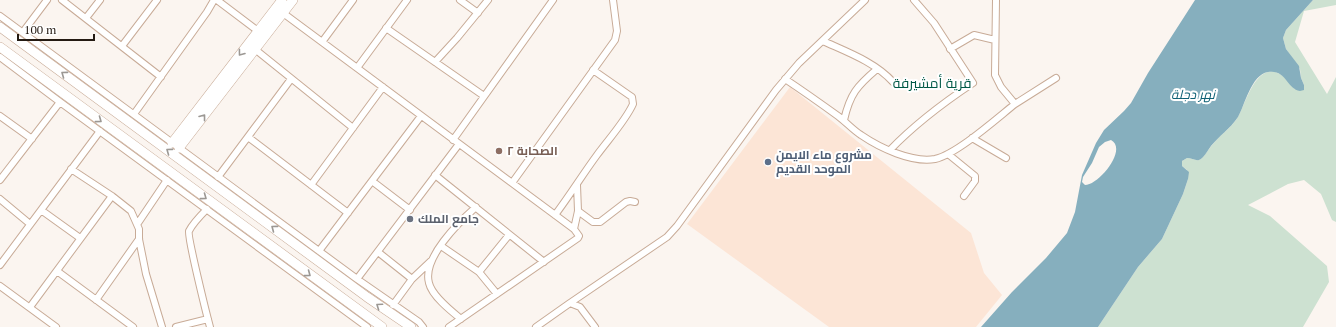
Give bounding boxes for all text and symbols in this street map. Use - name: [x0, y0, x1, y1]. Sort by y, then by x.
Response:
- scale bar: [18, 16, 94, 42]
- text: 100 m: [24, 22, 57, 37]
- one-way arrow: [239, 49, 246, 56]
- one-way arrow: [62, 72, 69, 79]
- district label: قرية أمشيرفة: [893, 73, 971, 92]
- water label: نهر دجلة: [1171, 85, 1217, 103]
- one-way arrow: [198, 114, 205, 121]
- one-way arrow: [95, 115, 102, 123]
- place label: الصحابة ٢: [507, 143, 558, 158]
- marker: الصحابة ٢: [494, 146, 504, 156]
- place label: مشروع ماء الايمن الموحد القديم: [776, 147, 872, 177]
- one-way arrow: [167, 149, 174, 156]
- marker: مشروع ماء الايمن الموحد القديم: [763, 157, 773, 167]
- one-way arrow: [199, 192, 206, 199]
- place label: جامع الملك: [418, 211, 479, 228]
- marker: جامع الملك: [405, 214, 415, 224]
- one-way arrow: [271, 225, 278, 233]
- one-way arrow: [304, 269, 311, 276]
- one-way arrow: [376, 304, 383, 311]

